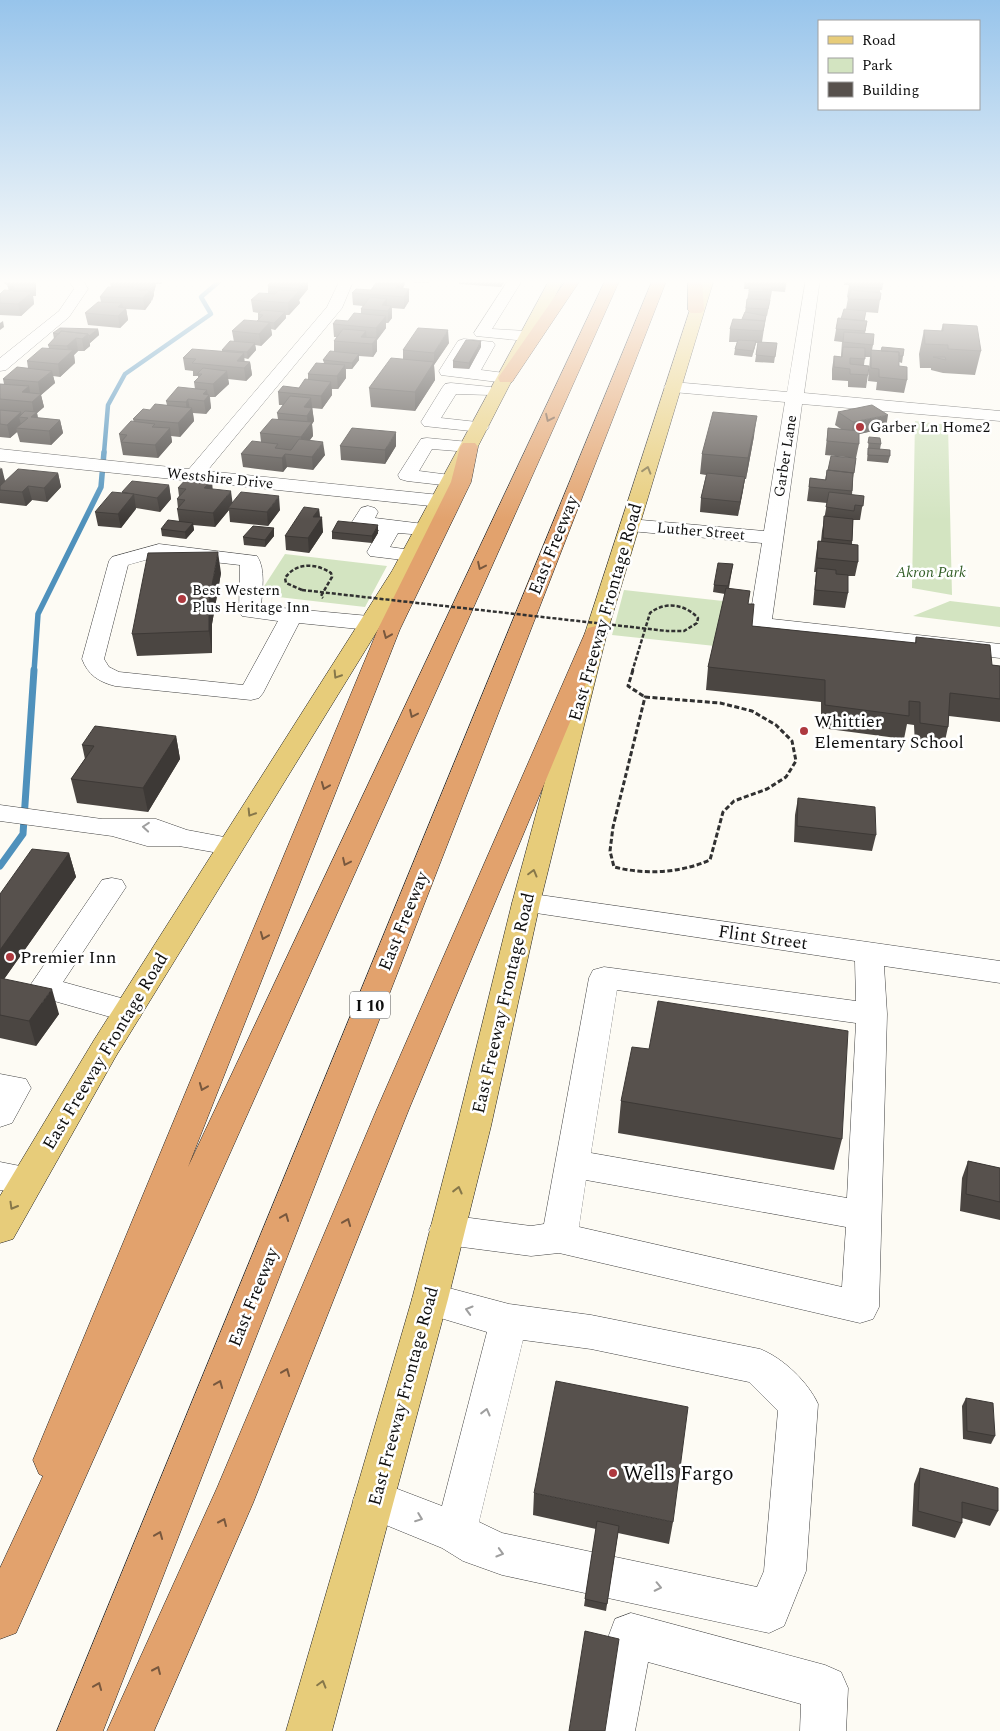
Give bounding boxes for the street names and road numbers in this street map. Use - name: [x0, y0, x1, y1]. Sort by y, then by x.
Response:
- street label: Garber Lane: [768, 413, 803, 499]
- street label: Westshire Drive: [166, 461, 274, 496]
- street label: East Freeway: [521, 490, 586, 599]
- street label: East Freeway Frontage Road: [561, 500, 650, 724]
- street label: Luther Street: [656, 516, 746, 547]
- street label: East Freeway: [371, 866, 436, 975]
- street label: East Freeway Frontage Road: [465, 890, 542, 1116]
- street label: Flint Street: [716, 918, 809, 957]
- street label: East Freeway Frontage Road: [36, 947, 175, 1155]
- road number: I 10: [350, 992, 390, 1018]
- street label: East Freeway: [221, 1242, 286, 1351]
- street label: East Freeway Frontage Road: [361, 1284, 446, 1509]

